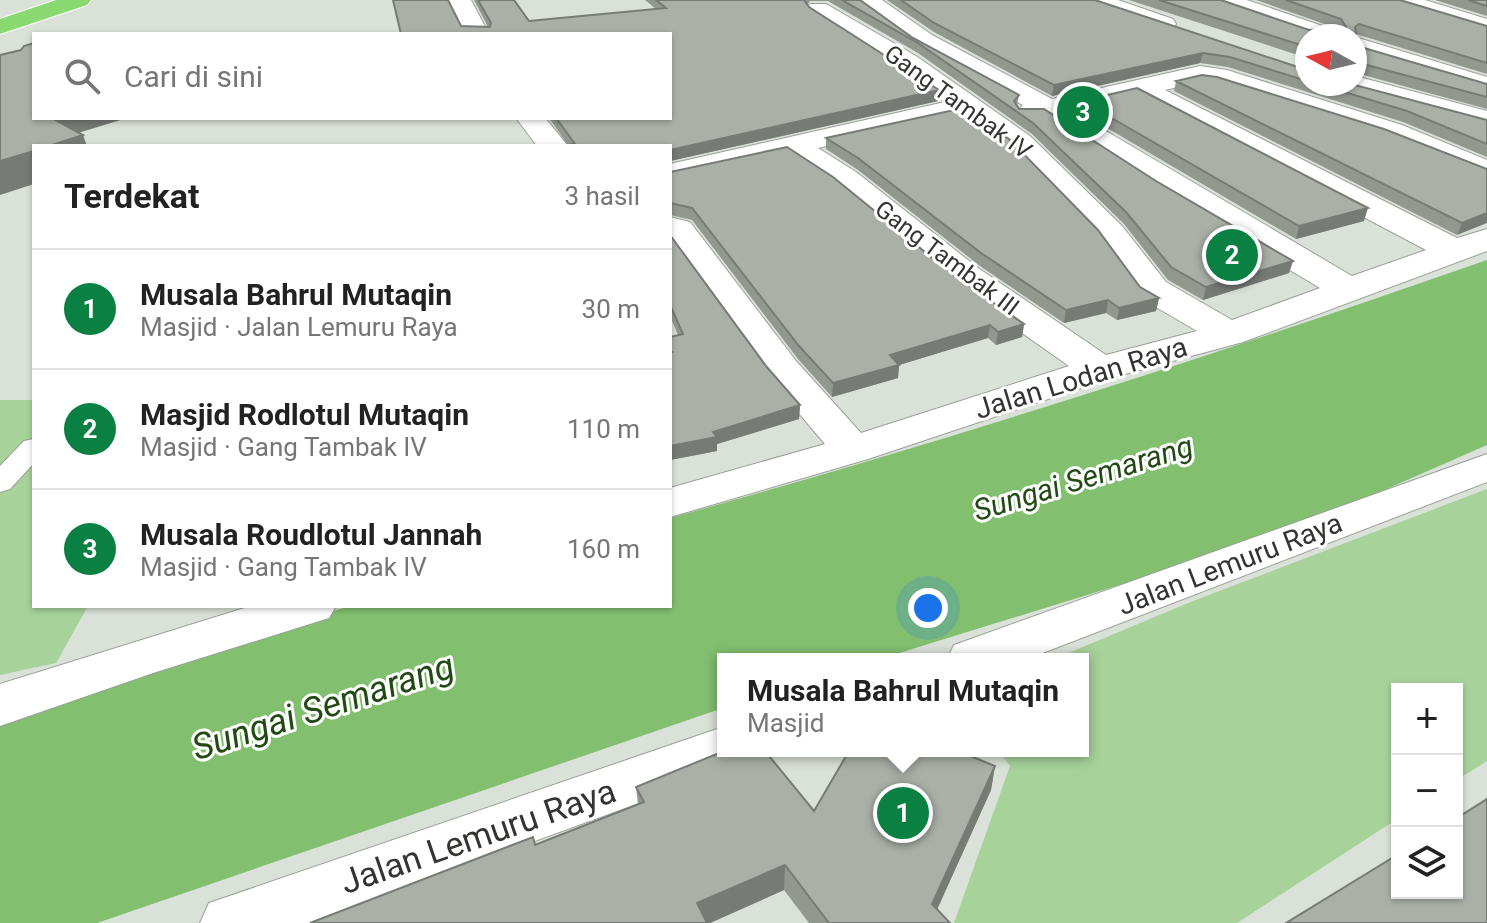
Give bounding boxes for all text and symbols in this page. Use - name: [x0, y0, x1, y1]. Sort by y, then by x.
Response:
- north arrow: [1295, 24, 1367, 96]
- search box: [32, 32, 672, 120]
- street label: Gang Tambak IV: [879, 39, 1037, 165]
- icon: search: [60, 54, 104, 98]
- text: Cari di sini: [124, 59, 263, 94]
- pin: 3: [1057, 82, 1109, 142]
- text: Terdekat: [64, 176, 199, 216]
- text: 3 hasil: [564, 181, 640, 211]
- street label: Gang Tambak III: [870, 195, 1024, 321]
- pin: 2: [1206, 225, 1258, 285]
- text: Musala Bahrul Mutaqin: [140, 277, 452, 312]
- text: 1: [83, 294, 97, 324]
- text: 30 m: [582, 294, 640, 324]
- text: Masjid · Jalan Lemuru Raya: [140, 312, 458, 342]
- street label: Jalan Lodan Raya: [971, 330, 1191, 426]
- text: Masjid Rodlotul Mutaqin: [140, 397, 469, 432]
- text: 2: [83, 414, 97, 444]
- text: 110 m: [567, 414, 640, 444]
- water label: Sungai Semarang: [969, 428, 1197, 528]
- text: Masjid · Gang Tambak IV: [140, 432, 427, 462]
- street label: Jalan Lemuru Raya: [1113, 506, 1347, 622]
- text: Musala Roudlotul Jannah: [140, 517, 482, 552]
- text: 3: [83, 534, 97, 564]
- text: 160 m: [567, 534, 640, 564]
- text: Masjid · Gang Tambak IV: [140, 552, 427, 582]
- your location: [908, 588, 948, 628]
- water label: Sungai Semarang: [187, 645, 459, 769]
- popup: [717, 653, 1089, 757]
- text: Musala Bahrul Mutaqin: [747, 673, 1059, 708]
- map controls: [1391, 683, 1463, 899]
- button: +: [1391, 683, 1463, 755]
- text: Masjid: [747, 708, 824, 738]
- button: −: [1391, 755, 1463, 827]
- street label: Jalan Lemuru Raya: [335, 770, 621, 902]
- pin: 1: [877, 783, 929, 843]
- button: layers: [1391, 827, 1463, 899]

